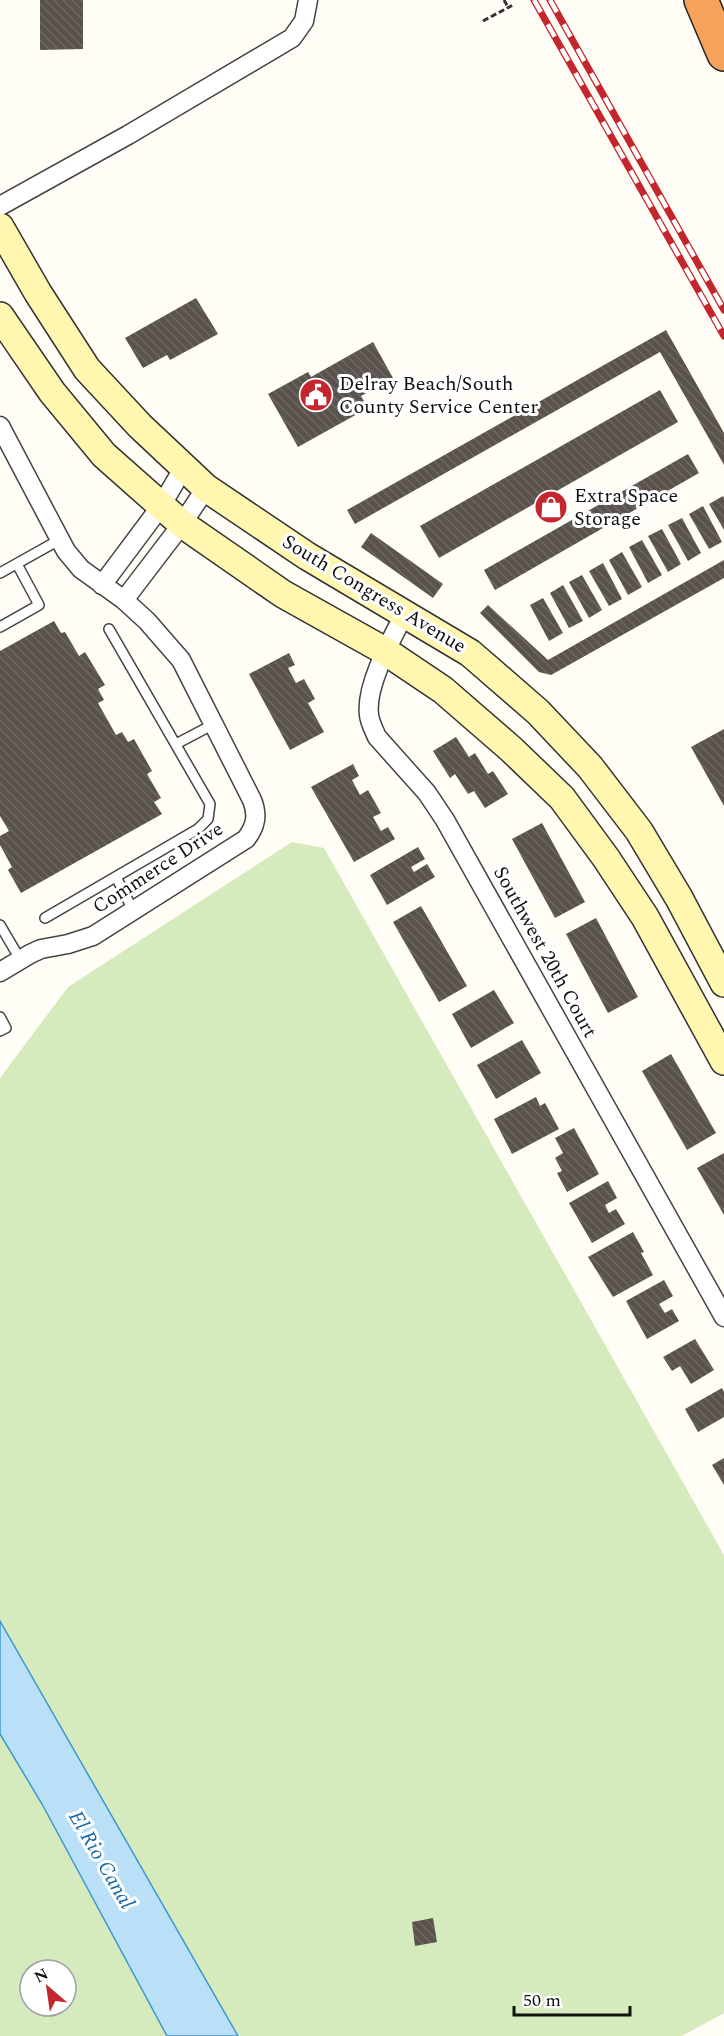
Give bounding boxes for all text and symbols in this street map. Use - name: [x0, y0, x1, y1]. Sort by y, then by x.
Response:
- place label: Delray Beach/South County Service Center: [339, 369, 538, 422]
- public building icon: Delray Beach/South County Service Center: [298, 377, 334, 413]
- place label: Extra Space Storage: [574, 481, 678, 534]
- shop icon: Extra Space Storage: [533, 489, 569, 525]
- street label: South Congress Avenue: [276, 527, 472, 661]
- street label: Commerce Drive: [87, 814, 229, 922]
- street label: Southwest 20th Court: [485, 861, 605, 1043]
- water label: El Rio Canal: [60, 1804, 143, 1916]
- north arrow: [18, 1958, 78, 2018]
- text: N: [30, 1962, 53, 1989]
- scale bar: [514, 1979, 630, 2017]
- text: 50 m: [523, 1987, 561, 2014]

